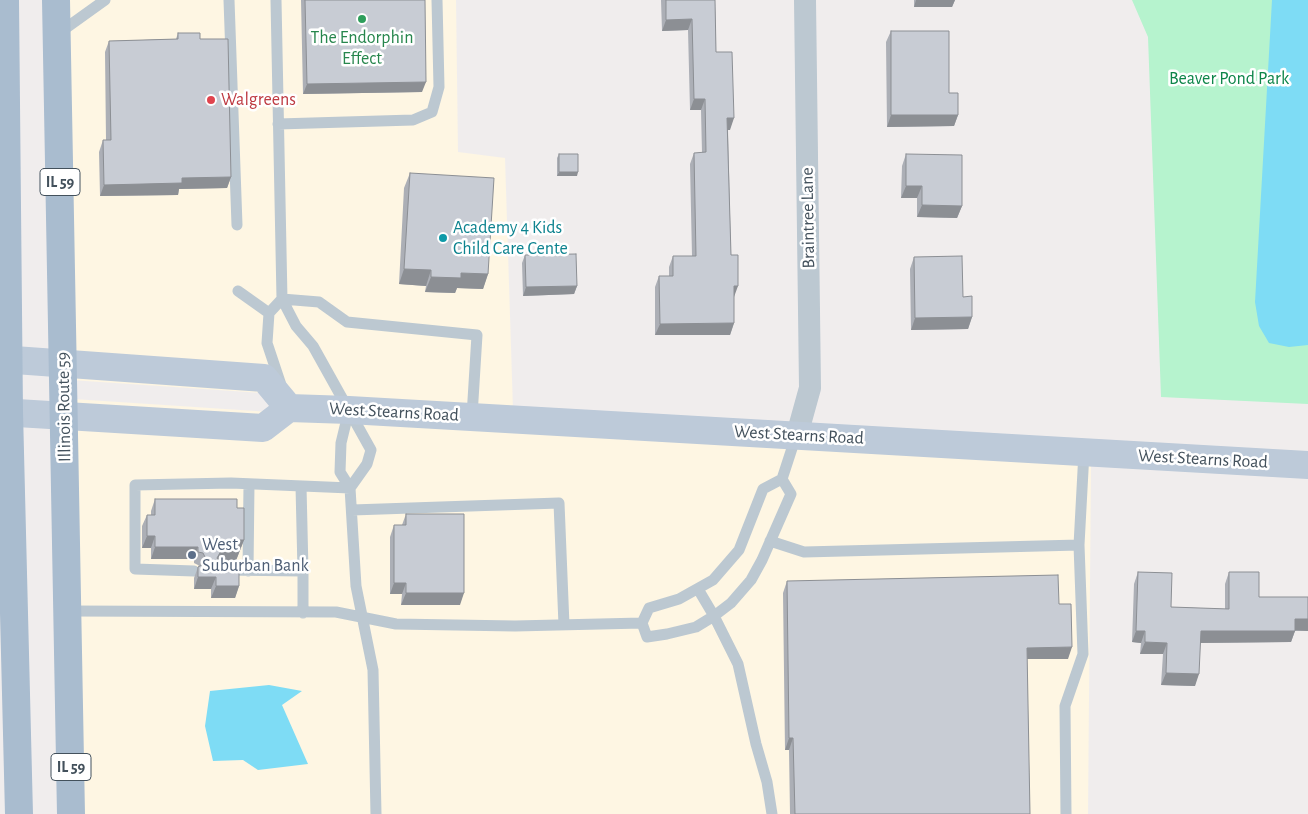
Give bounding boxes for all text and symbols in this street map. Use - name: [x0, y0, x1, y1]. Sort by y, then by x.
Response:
- marker: The Endorphin Effect: [356, 13, 368, 25]
- place label: The Endorphin Effect: [310, 27, 414, 70]
- park label: Beaver Pond Park: [1169, 68, 1289, 90]
- place label: Walgreens: [221, 89, 296, 111]
- marker: Walgreens: [205, 94, 217, 106]
- street label: Braintree Lane: [796, 167, 820, 269]
- road number: IL 59: [40, 168, 80, 196]
- place label: Academy 4 Kids Child Care Cente: [453, 217, 568, 260]
- marker: Academy 4 Kids Child Care Cente: [437, 232, 449, 244]
- street label: Illinois Route 59: [52, 352, 76, 462]
- street label: West Stearns Road: [329, 398, 459, 426]
- street label: West Stearns Road: [734, 421, 864, 449]
- street label: West Stearns Road: [1138, 445, 1268, 473]
- place label: West Suburban Bank: [202, 534, 309, 576]
- marker: West Suburban Bank: [186, 549, 198, 561]
- road number: IL 59: [51, 754, 91, 780]

